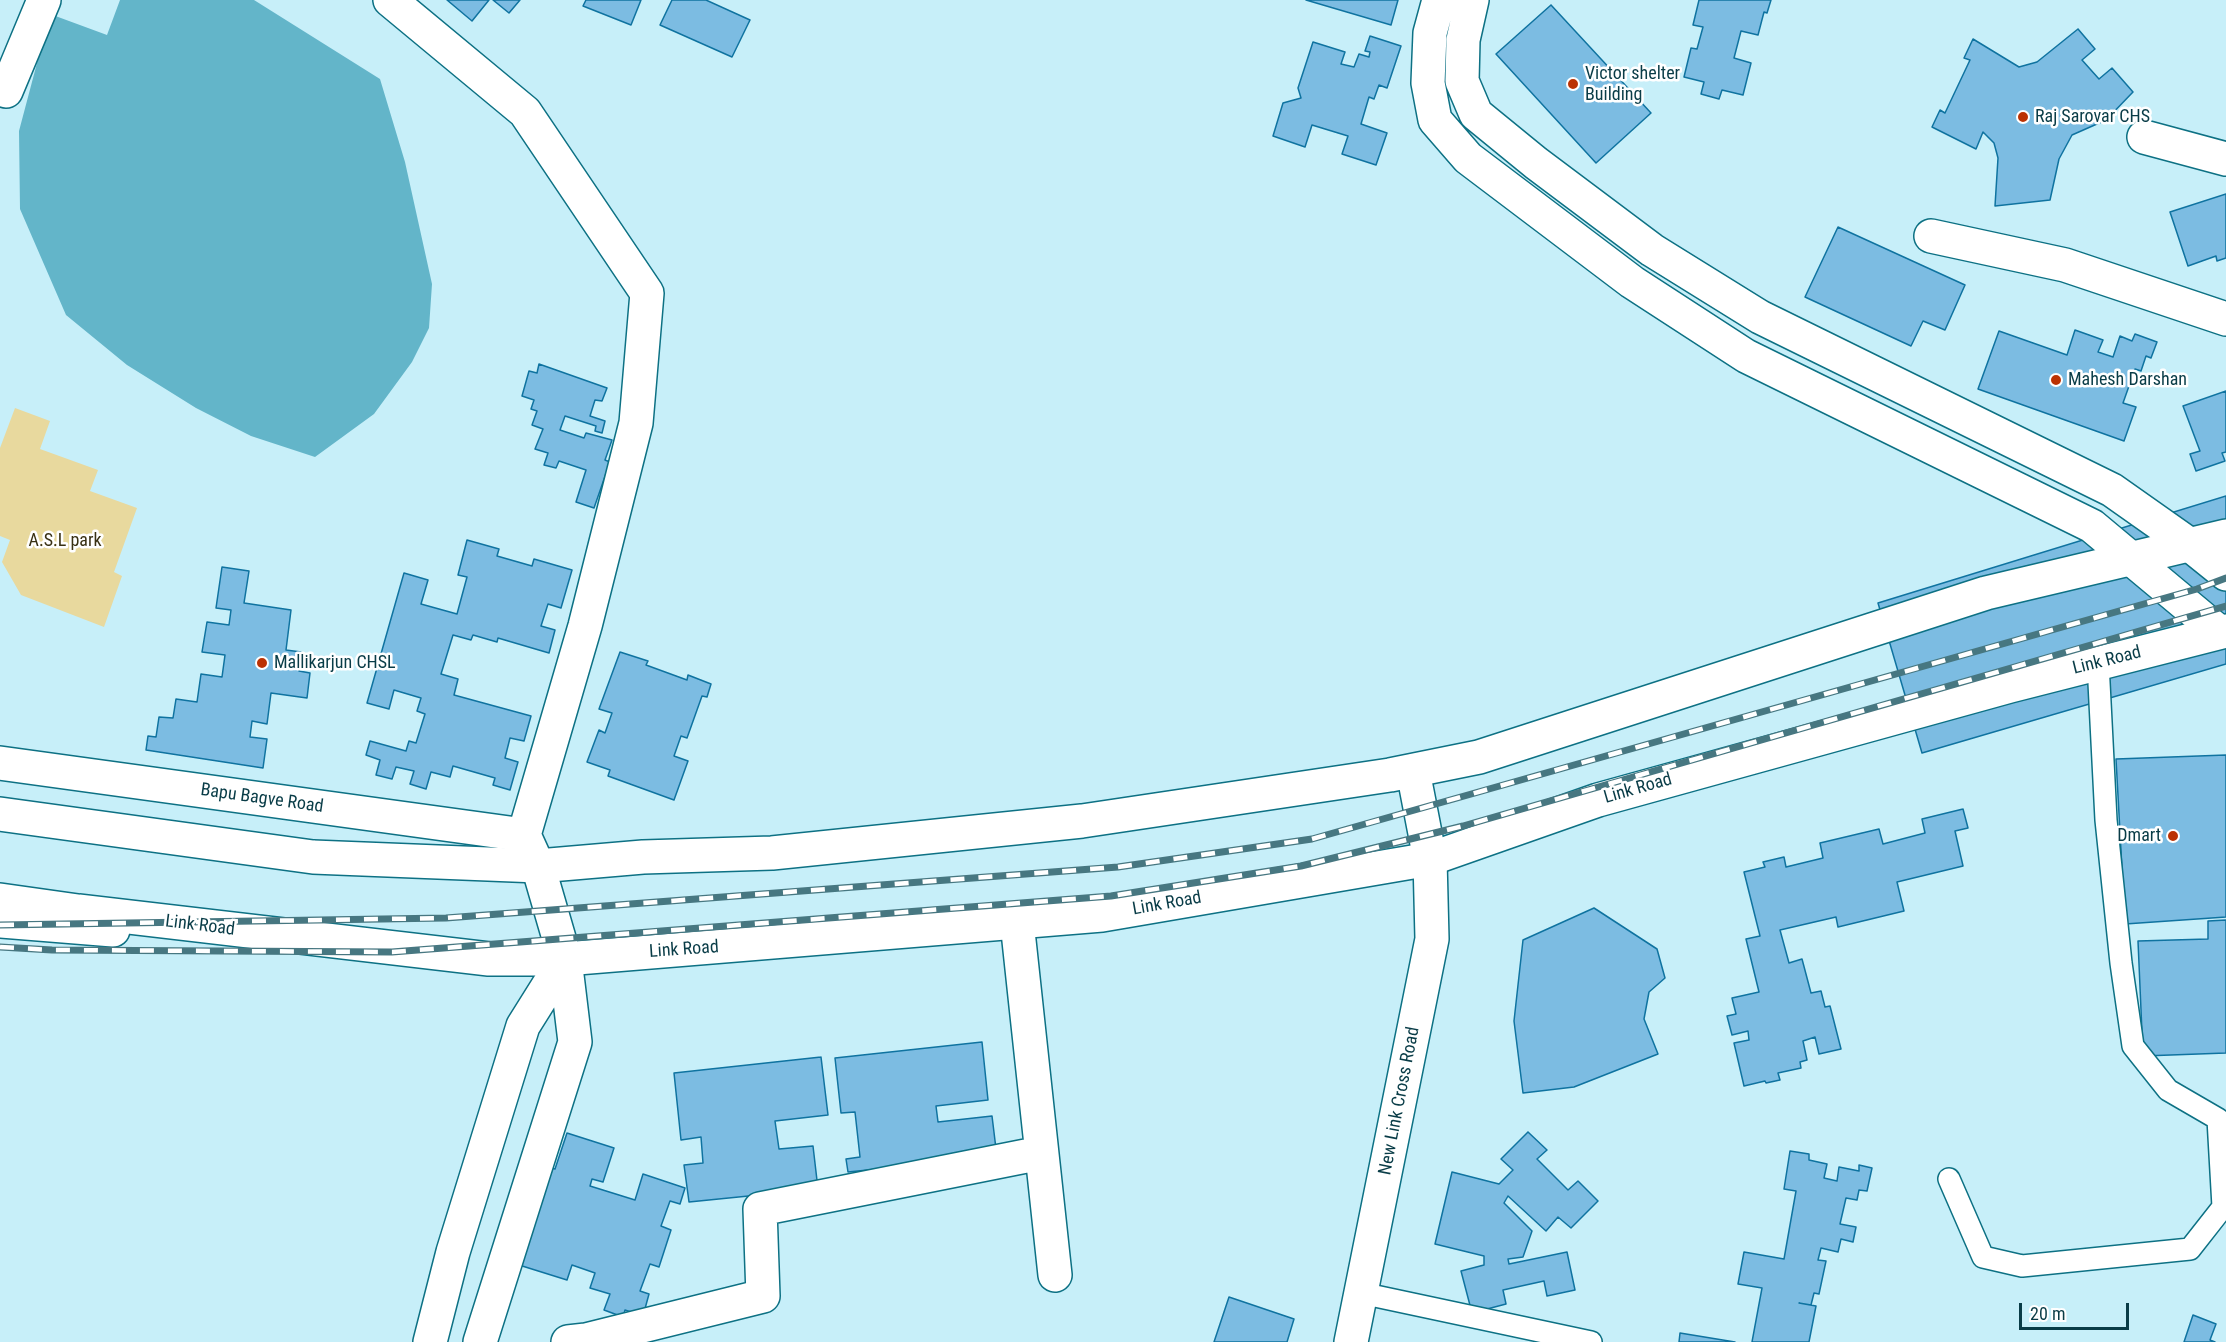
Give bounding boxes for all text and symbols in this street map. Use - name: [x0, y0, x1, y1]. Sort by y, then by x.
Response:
- place label: Victor shelter Building: [1585, 63, 1680, 106]
- marker: Victor shelter Building: [1566, 77, 1580, 91]
- place label: Raj Sarovar CHS: [2035, 106, 2150, 128]
- marker: Raj Sarovar CHS: [2016, 110, 2030, 124]
- place label: Mahesh Darshan: [2068, 369, 2187, 391]
- marker: Mahesh Darshan: [2049, 373, 2063, 387]
- park label: A.S.L park: [29, 530, 101, 552]
- street label: Link Road: [2071, 642, 2143, 680]
- place label: Mallikarjun CHSL: [274, 652, 396, 674]
- marker: Mallikarjun CHSL: [255, 656, 269, 670]
- street label: Link Road: [1601, 769, 1675, 809]
- street label: Bapu Bagve Road: [199, 780, 325, 818]
- place label: Dmart: [2117, 825, 2161, 847]
- marker: Dmart: [2166, 829, 2180, 843]
- street label: Link Road: [1131, 887, 1203, 921]
- street label: Link Road: [164, 911, 236, 941]
- street label: Link Road: [648, 937, 720, 963]
- street label: New Link Cross Road: [1375, 1025, 1425, 1177]
- scale bar: [2022, 1291, 2132, 1329]
- text: 20 m: [2030, 1303, 2065, 1324]

